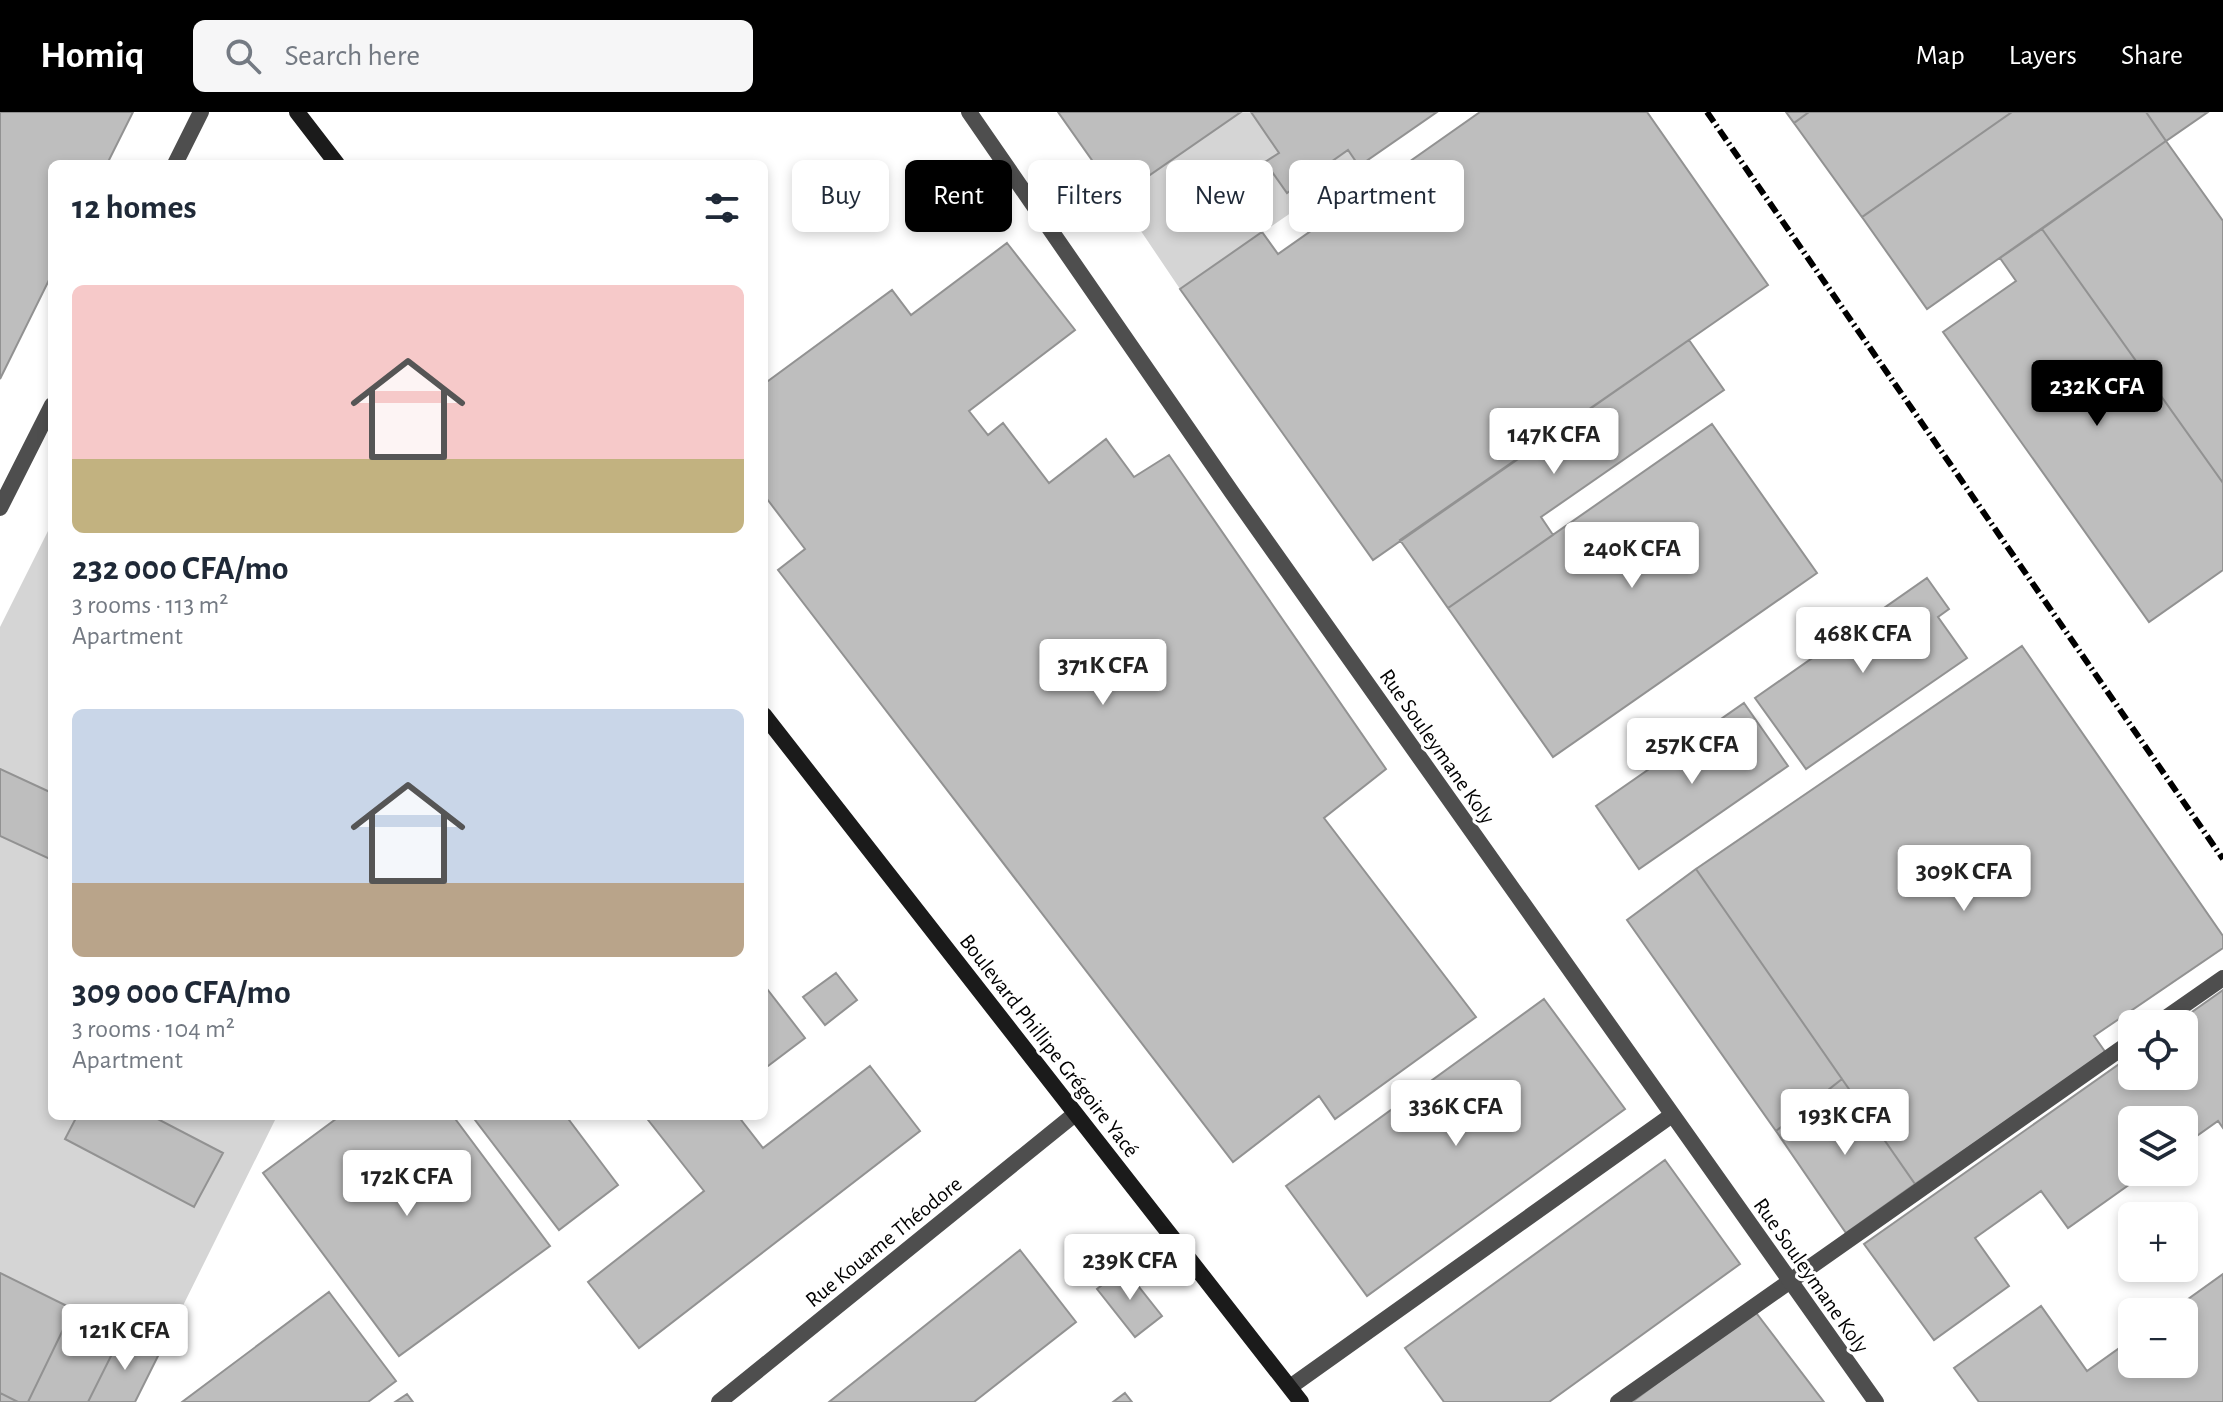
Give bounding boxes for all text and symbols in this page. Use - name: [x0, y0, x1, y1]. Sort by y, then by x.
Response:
- search box: [193, 20, 753, 92]
- icon: search: [221, 34, 265, 78]
- text: Homiq: [40, 37, 145, 75]
- text: Search here: [285, 41, 420, 71]
- text: Map: [1916, 42, 1965, 70]
- text: Layers: [2009, 42, 2077, 70]
- text: Share: [2121, 42, 2183, 70]
- chip: Buy: [792, 160, 889, 232]
- chip: Rent: [905, 160, 1012, 232]
- chip: Filters: [1028, 160, 1150, 232]
- chip: New: [1166, 160, 1273, 232]
- chip: Apartment: [1289, 160, 1464, 232]
- icon: filters: [700, 186, 744, 230]
- text: 12 homes: [72, 191, 197, 225]
- icon: home: [336, 337, 480, 481]
- pin: 232K CFA: [2014, 360, 2180, 428]
- text: 232K CFA: [2049, 373, 2145, 399]
- pin: 147K CFA: [1471, 408, 1637, 476]
- text: 147K CFA: [1507, 421, 1601, 447]
- pin: 240K CFA: [1549, 522, 1715, 590]
- text: 240K CFA: [1583, 535, 1681, 561]
- text: 232 000 CFA/mo: [72, 552, 289, 586]
- text: 3 rooms · 113 m²: [72, 592, 228, 618]
- pin: 468K CFA: [1780, 607, 1946, 675]
- text: 468K CFA: [1814, 620, 1912, 646]
- text: Apartment: [72, 623, 183, 649]
- pin: 371K CFA: [1020, 639, 1186, 707]
- text: 371K CFA: [1057, 652, 1149, 678]
- street label: Rue Souleymane Koly: [1376, 665, 1499, 829]
- pin: 257K CFA: [1609, 718, 1775, 786]
- text: 257K CFA: [1645, 731, 1739, 757]
- icon: home: [336, 761, 480, 905]
- pin: 309K CFA: [1881, 845, 2047, 913]
- text: 309K CFA: [1916, 858, 2012, 884]
- street label: Boulevard Phillipe Grégoire Yacé: [956, 930, 1143, 1161]
- text: 309 000 CFA/mo: [72, 976, 291, 1010]
- map controls: [2118, 1010, 2198, 1378]
- button: locate: [2118, 1010, 2198, 1090]
- text: 3 rooms · 104 m²: [72, 1016, 235, 1042]
- text: Apartment: [72, 1047, 183, 1073]
- pin: 336K CFA: [1373, 1080, 1539, 1148]
- pin: 193K CFA: [1762, 1089, 1928, 1157]
- text: 336K CFA: [1409, 1093, 1503, 1119]
- text: 193K CFA: [1799, 1102, 1891, 1128]
- button: layers: [2118, 1106, 2198, 1186]
- pin: 172K CFA: [324, 1150, 490, 1218]
- text: 172K CFA: [361, 1163, 453, 1189]
- street label: Rue Kouame Théodore: [801, 1172, 966, 1311]
- street label: Rue Souleymane Koly: [1750, 1194, 1873, 1358]
- button: +: [2118, 1202, 2198, 1282]
- pin: 239K CFA: [1047, 1234, 1213, 1302]
- text: 239K CFA: [1082, 1247, 1178, 1273]
- button: −: [2118, 1298, 2198, 1378]
- pin: 121K CFA: [42, 1304, 208, 1372]
- text: 121K CFA: [80, 1317, 170, 1343]

